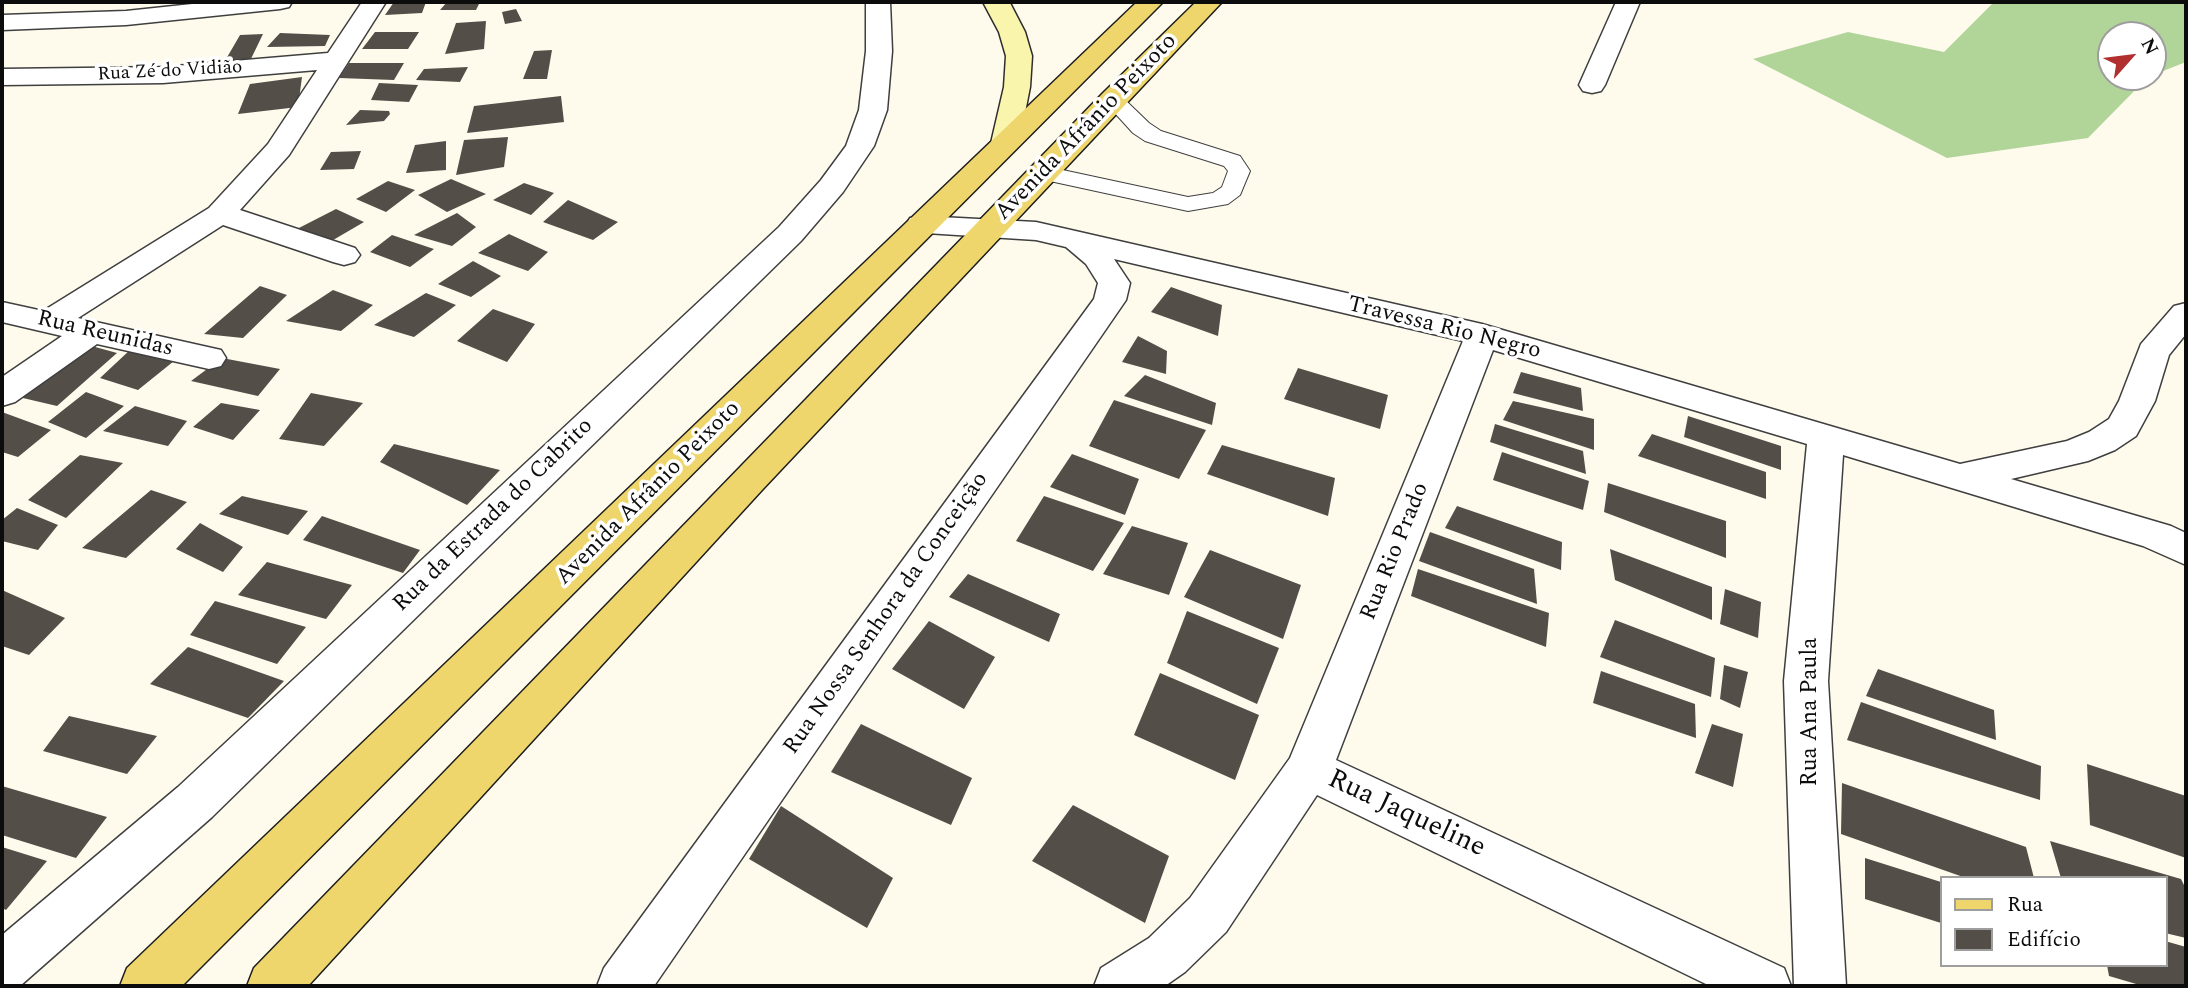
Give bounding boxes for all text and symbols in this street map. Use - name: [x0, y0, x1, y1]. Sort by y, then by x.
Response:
- north arrow: [2097, 21, 2167, 91]
- street label: Avenida Afrânio Peixoto: [990, 29, 1184, 227]
- text: N: [2133, 33, 2166, 60]
- street label: Rua Zé do Vidião: [97, 57, 243, 87]
- street label: Travessa Rio Negro: [1345, 292, 1543, 366]
- street label: Rua Reunidas: [34, 306, 176, 364]
- street label: Avenida Afrânio Peixoto: [551, 396, 747, 592]
- street label: Rua da Estrada do Cabrito: [388, 413, 600, 619]
- street label: Rua Nossa Senhora da Conceição: [779, 468, 995, 760]
- street label: Rua Rio Prado: [1356, 479, 1436, 625]
- street label: Rua Ana Paula: [1797, 638, 1825, 786]
- street label: Rua Jaqueline: [1322, 764, 1490, 866]
- legend: [1940, 876, 2167, 967]
- text: Rua: [2007, 889, 2043, 921]
- text: Edifício: [2007, 924, 2081, 956]

